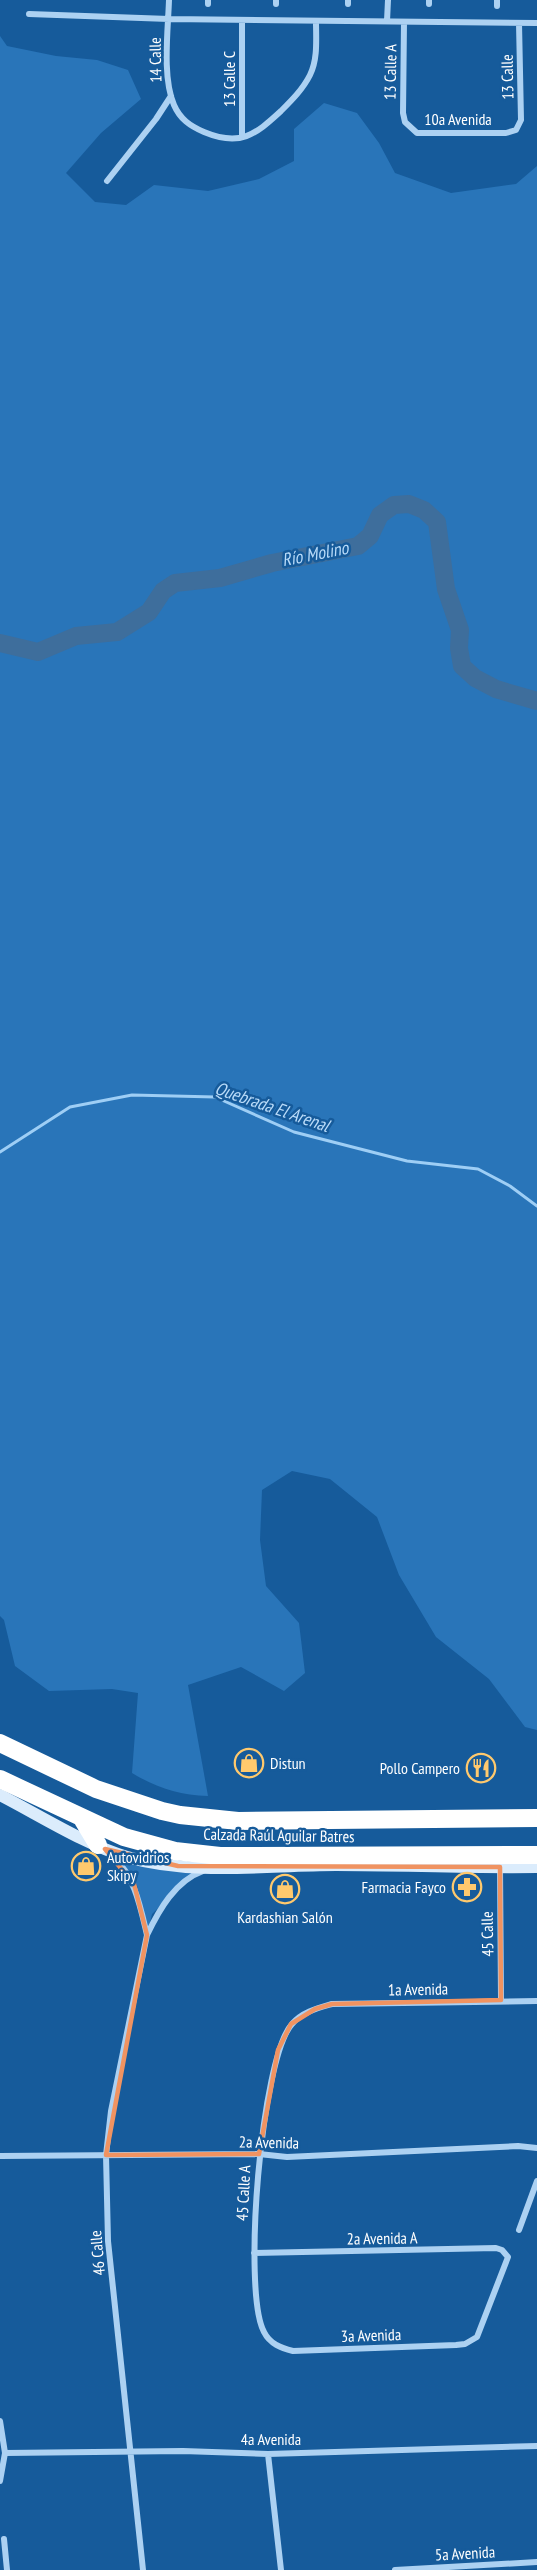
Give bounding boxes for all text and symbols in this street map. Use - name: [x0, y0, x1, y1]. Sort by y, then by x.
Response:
- street label: 14 Calle: [145, 37, 165, 83]
- street label: 13 Calle A: [380, 43, 400, 100]
- street label: 13 Calle C: [219, 51, 239, 107]
- street label: 13 Calle: [497, 54, 517, 100]
- street label: 10a Avenida: [424, 109, 492, 129]
- water label: Río Molino: [280, 536, 351, 571]
- water label: Quebrada El Arenal: [212, 1076, 334, 1137]
- shop icon: Distun: [233, 1747, 265, 1779]
- restaurant icon: Pollo Campero: [465, 1752, 497, 1784]
- place label: Distun: [270, 1753, 306, 1773]
- place label: Pollo Campero: [380, 1758, 460, 1778]
- street label: Calzada Raúl Aguilar Batres: [203, 1824, 355, 1846]
- place label: Autovidrios Skipy: [107, 1847, 169, 1885]
- shop icon: Autovidrios Skipy: [70, 1850, 102, 1882]
- pharmacy icon: Farmacia Fayco: [451, 1871, 483, 1903]
- shop icon: Kardashian Salón: [269, 1873, 301, 1905]
- place label: Farmacia Fayco: [361, 1877, 446, 1897]
- place label: Kardashian Salón: [237, 1907, 333, 1927]
- street label: 45 Calle: [477, 1911, 497, 1957]
- street label: 1a Avenida: [388, 1978, 448, 2000]
- street label: 2a Avenida: [239, 2131, 299, 2153]
- street label: 45 Calle A: [232, 2164, 254, 2221]
- street label: 2a Avenida A: [346, 2227, 418, 2249]
- street label: 46 Calle: [85, 2230, 109, 2276]
- street label: 3a Avenida: [341, 2324, 401, 2346]
- street label: 4a Avenida: [241, 2429, 301, 2449]
- street label: 5a Avenida: [434, 2541, 496, 2565]

